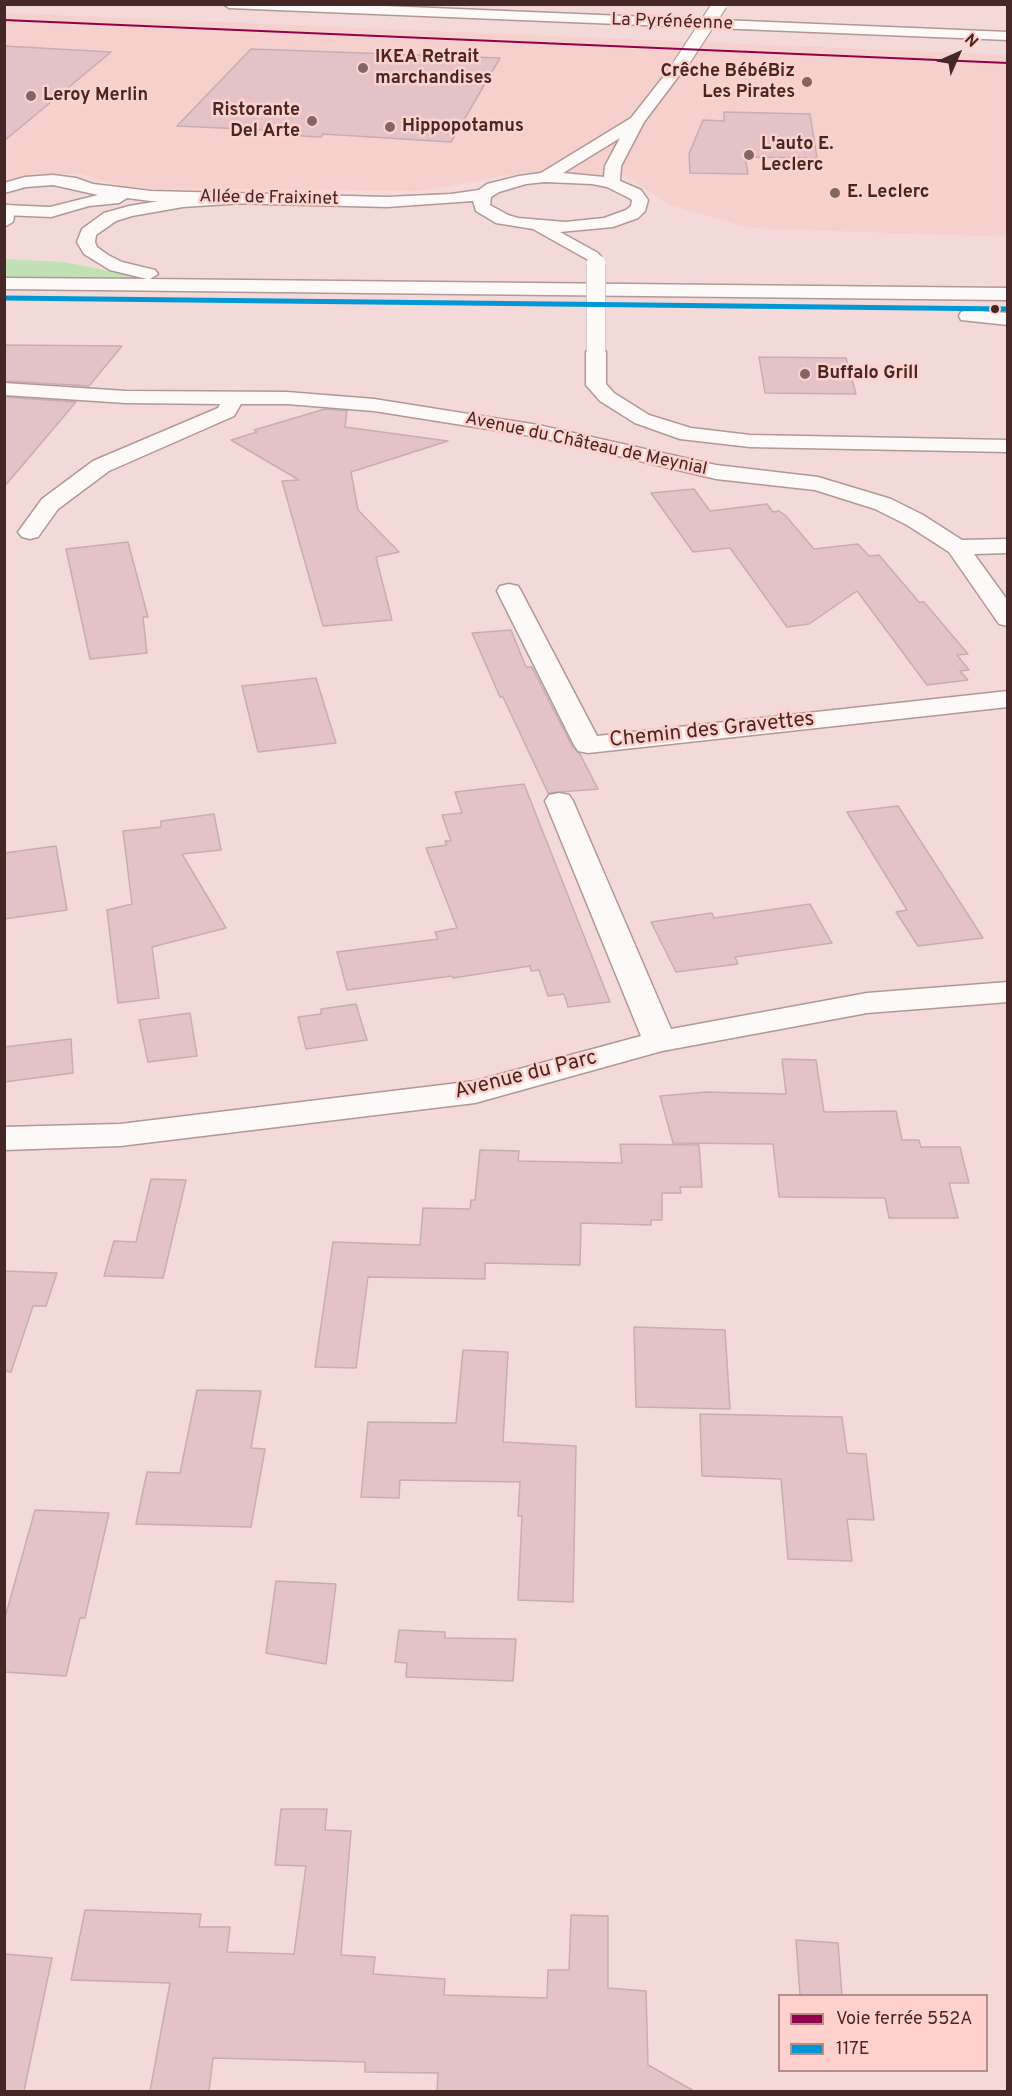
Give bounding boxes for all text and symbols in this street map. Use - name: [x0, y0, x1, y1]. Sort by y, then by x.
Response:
- street label: La Pyrénéenne: [611, 10, 733, 36]
- north arrow: [928, 24, 988, 84]
- text: N: [960, 30, 982, 52]
- place label: IKEA Retrait marchandises: [375, 47, 492, 90]
- marker: IKEA Retrait marchandises: [356, 61, 370, 75]
- place label: Crêche BébéBiz Les Pirates: [661, 61, 795, 104]
- marker: Crêche BébéBiz Les Pirates: [800, 75, 814, 89]
- place label: Leroy Merlin: [43, 85, 148, 107]
- marker: Leroy Merlin: [24, 89, 38, 103]
- place label: Ristorante Del Arte: [212, 100, 300, 142]
- marker: Ristorante Del Arte: [305, 114, 319, 128]
- place label: Hippopotamus: [402, 116, 524, 138]
- marker: Hippopotamus: [383, 120, 397, 134]
- place label: L'auto E. Leclerc: [761, 134, 834, 176]
- marker: L'auto E. Leclerc: [742, 148, 756, 162]
- place label: E. Leclerc: [847, 182, 929, 204]
- marker: E. Leclerc: [828, 186, 842, 200]
- street label: Allée de Fraixinet: [199, 187, 339, 211]
- unlabelled marker: [989, 303, 1001, 315]
- place label: Buffalo Grill: [817, 363, 919, 385]
- marker: Buffalo Grill: [798, 367, 812, 381]
- street label: Avenue du Château de Meynial: [463, 409, 709, 481]
- street label: Chemin des Gravettes: [608, 708, 816, 754]
- street label: Avenue du Parc: [452, 1046, 600, 1106]
- legend: [778, 1994, 988, 2072]
- text: Voie ferrée 552A: [836, 2008, 973, 2031]
- text: 117E: [836, 2038, 869, 2061]

